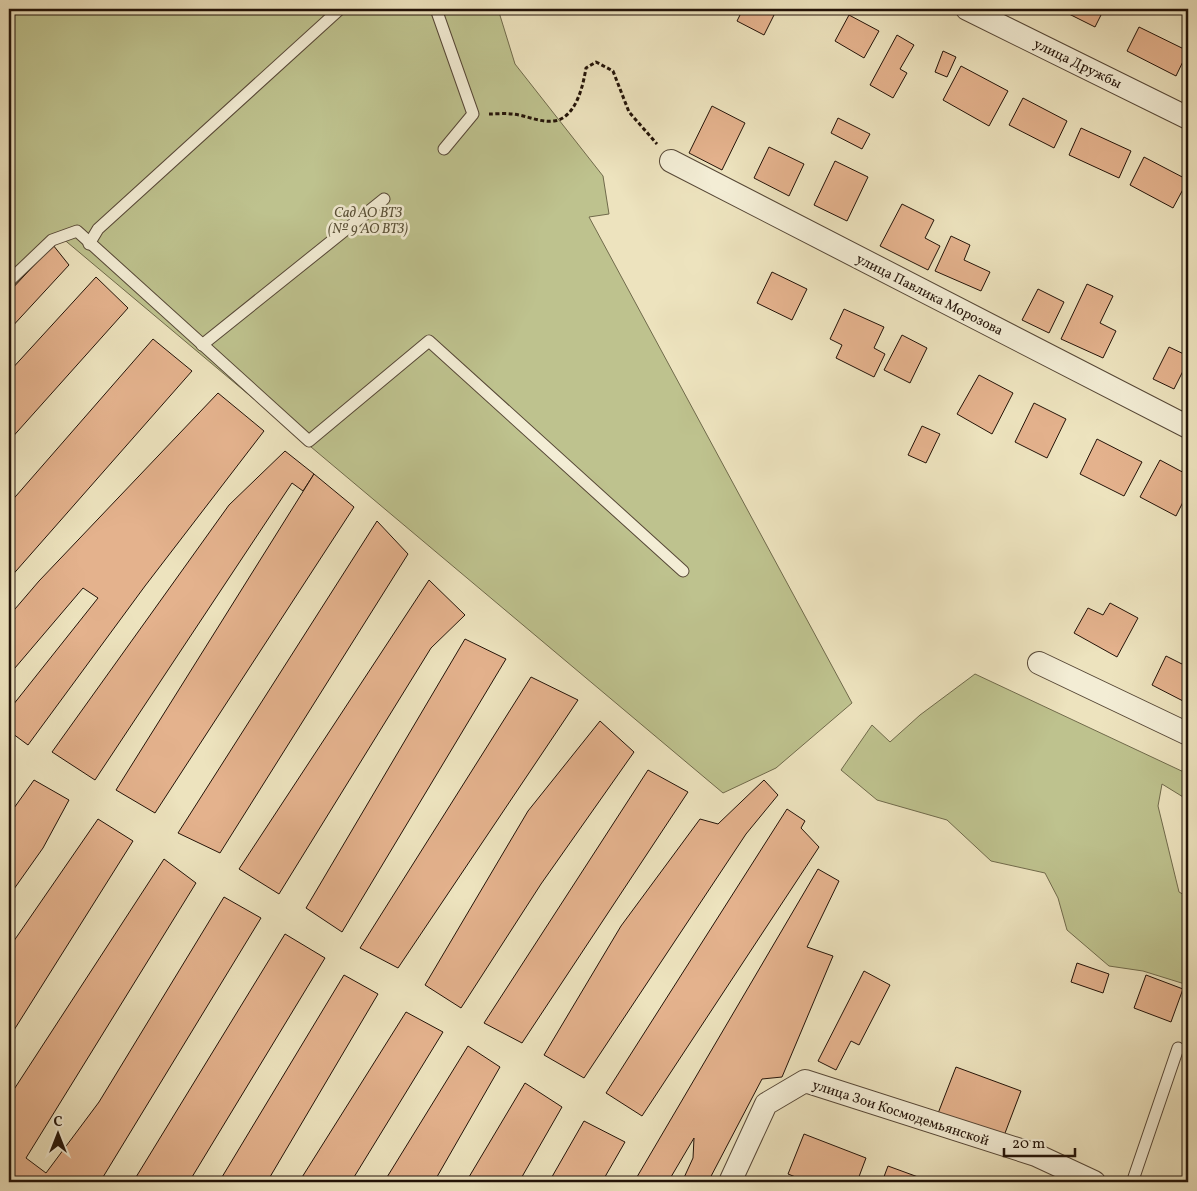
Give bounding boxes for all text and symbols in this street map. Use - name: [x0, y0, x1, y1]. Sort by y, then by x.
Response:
- street label: улица Дружбы: [1030, 35, 1125, 94]
- park label: Сад АО ВТЗ (№ 9 АО ВТЗ): [328, 204, 408, 239]
- street label: улица Павлика Морозова: [852, 250, 1006, 341]
- street label: улица Зои Космодемьянской: [810, 1076, 992, 1151]
- north arrow: [32, 1108, 82, 1158]
- text: С: [53, 1113, 63, 1132]
- scale bar: [1004, 1126, 1076, 1158]
- text: 20 m: [1012, 1134, 1045, 1155]

